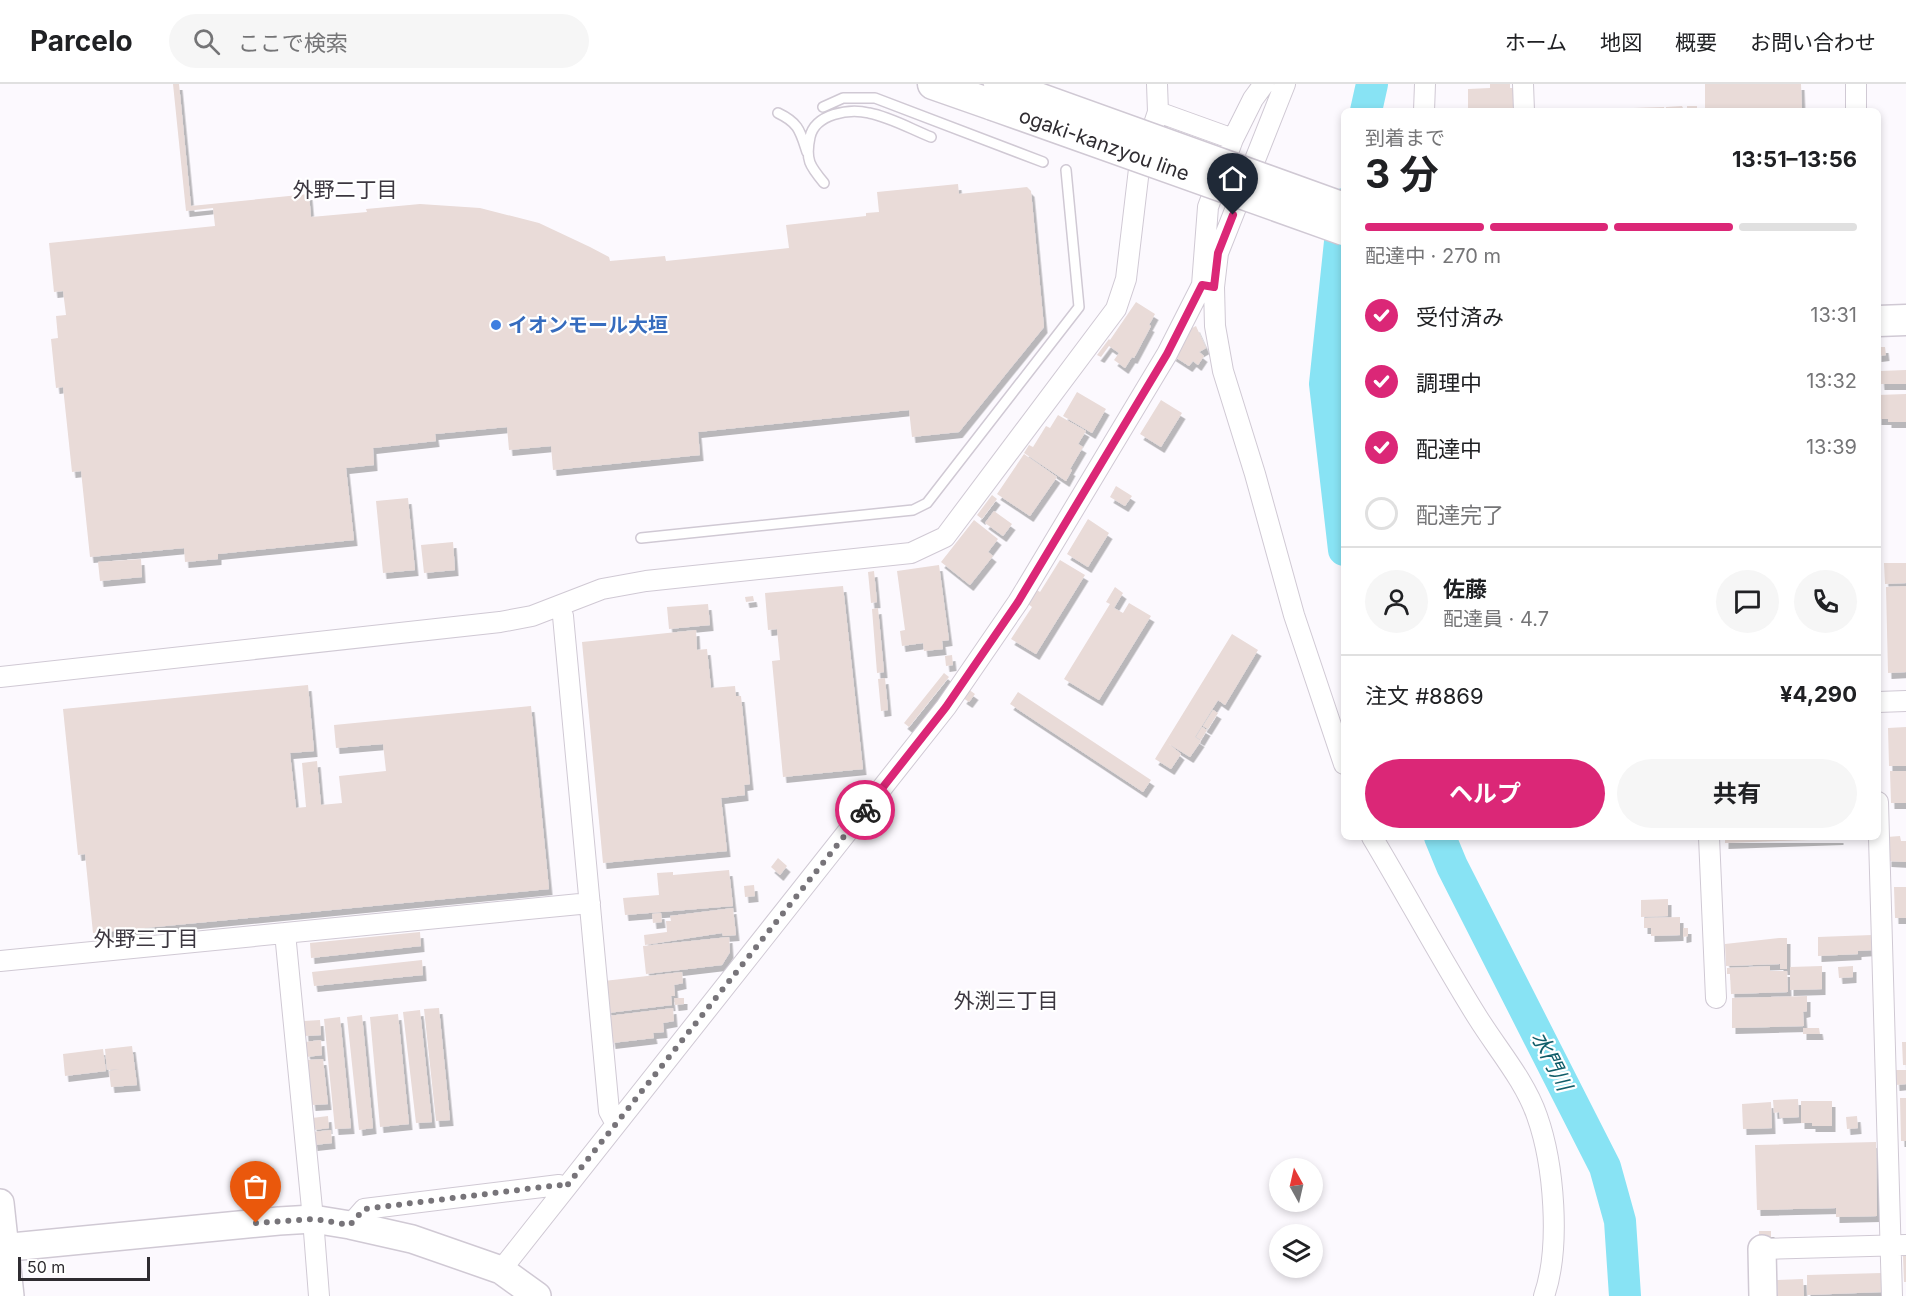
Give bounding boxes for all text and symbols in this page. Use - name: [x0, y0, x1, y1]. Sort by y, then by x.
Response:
- search box: [169, 14, 589, 68]
- text: Parcelo: [30, 24, 133, 58]
- icon: search: [190, 25, 223, 58]
- text: ここで検索: [238, 30, 348, 56]
- text: ホーム: [1505, 30, 1567, 55]
- text: 地図: [1600, 30, 1642, 55]
- text: 概要: [1675, 30, 1717, 55]
- text: お問い合わせ: [1750, 30, 1876, 55]
- street label: ogaki-kanzyou line: [1016, 103, 1193, 186]
- text: 到着まで: [1365, 126, 1445, 150]
- text: 13:51–13:56: [1732, 146, 1857, 172]
- text: 3 分: [1365, 150, 1438, 197]
- pin: [1207, 153, 1258, 215]
- icon: home: [1216, 162, 1249, 195]
- district label: 外野二丁目: [293, 177, 398, 202]
- text: 配達中 · 270 m: [1365, 244, 1501, 268]
- icon: check: [1365, 299, 1398, 332]
- text: 13:31: [1810, 303, 1857, 327]
- text: 受付済み: [1416, 304, 1504, 330]
- place label: イオンモール大垣: [508, 313, 668, 337]
- marker: イオンモール大垣: [489, 318, 503, 332]
- icon: check: [1365, 365, 1398, 398]
- text: 13:32: [1806, 369, 1857, 393]
- text: 調理中: [1416, 370, 1482, 396]
- icon: check: [1365, 431, 1398, 464]
- text: 13:39: [1806, 435, 1857, 459]
- text: 配達中: [1416, 436, 1482, 462]
- text: 配達完了: [1416, 502, 1504, 528]
- button: person: [1365, 570, 1428, 633]
- button: chat: [1716, 570, 1779, 633]
- button: phone: [1794, 570, 1857, 633]
- text: 佐藤: [1443, 576, 1487, 602]
- text: 配達員 · 4.7: [1443, 607, 1549, 631]
- text: ¥4,290: [1780, 681, 1857, 707]
- text: 注文 #8869: [1365, 683, 1484, 709]
- button: ヘルプ: [1365, 759, 1605, 828]
- button: 共有: [1617, 759, 1857, 828]
- courier: [835, 780, 895, 840]
- icon: bike: [849, 794, 882, 827]
- district label: 外野三丁目: [94, 926, 199, 951]
- district label: 外渕三丁目: [954, 988, 1059, 1013]
- water label: 水門川: [1527, 1027, 1578, 1097]
- north arrow: [1269, 1158, 1323, 1212]
- map controls: [1269, 1158, 1323, 1278]
- pin: [230, 1161, 281, 1223]
- icon: bag: [239, 1170, 272, 1203]
- button: layers: [1269, 1224, 1323, 1278]
- scale bar: [18, 1254, 150, 1282]
- text: 50 m: [27, 1257, 65, 1277]

